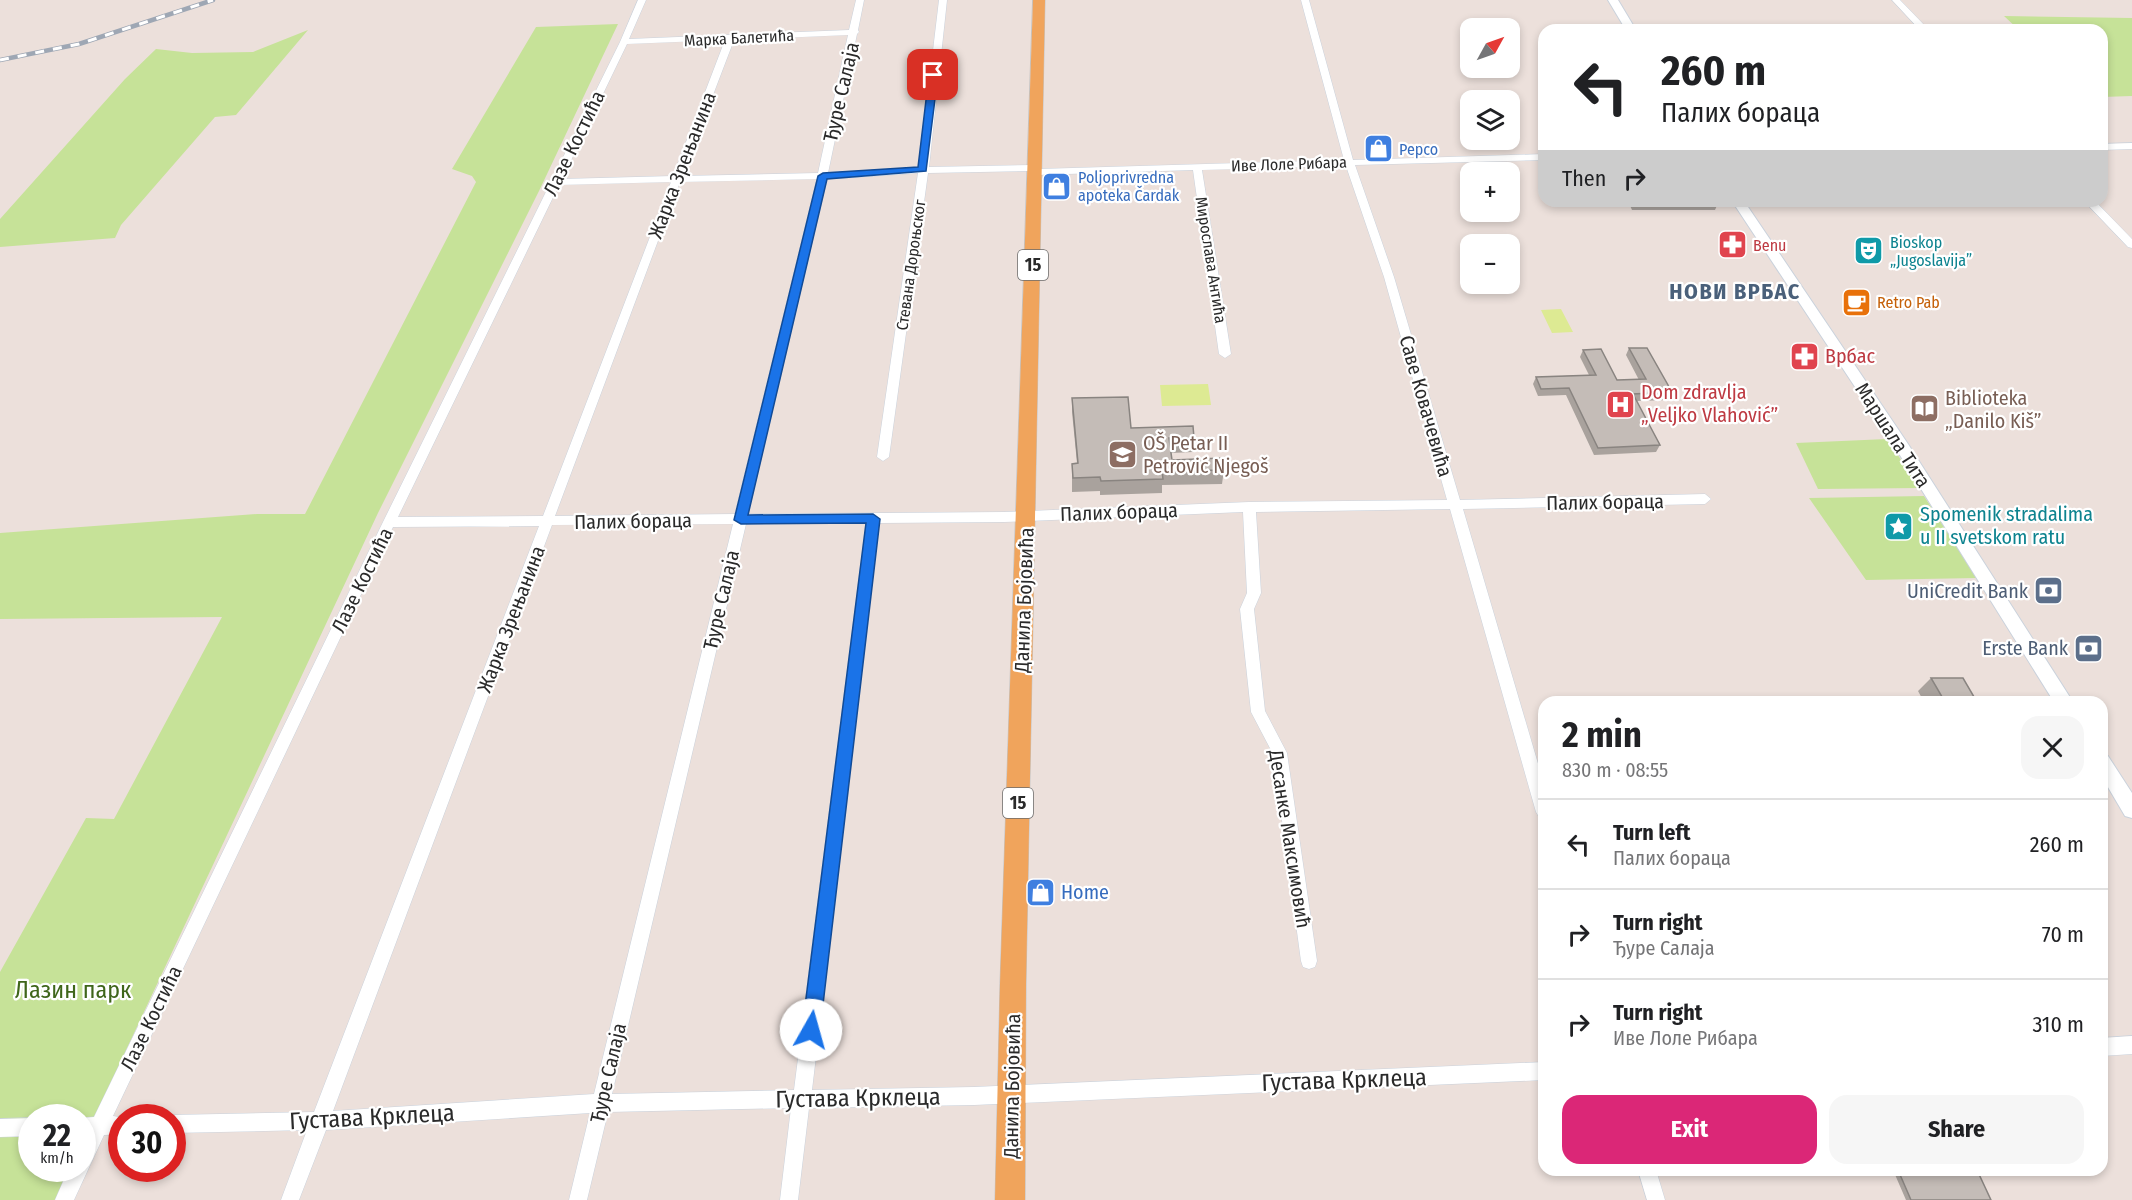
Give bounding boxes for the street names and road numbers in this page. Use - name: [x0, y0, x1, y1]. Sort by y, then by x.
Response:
- street label: Марка Балетића: [684, 26, 795, 50]
- street label: Ђуре Салаја: [818, 40, 864, 144]
- street label: Лазе Костића: [538, 87, 610, 199]
- street label: Жарка Зрењанина: [643, 88, 721, 242]
- street label: Иве Лоле Рибара: [1231, 152, 1347, 176]
- street label: Мирослава Антића: [1192, 195, 1230, 325]
- street label: Стевана Дороњског: [892, 198, 930, 332]
- road number: 15: [1018, 250, 1048, 280]
- street label: Саве Ковачевића: [1394, 333, 1458, 479]
- street label: Маршала Тита: [1850, 378, 1936, 492]
- street label: Палих бораца: [1546, 489, 1664, 515]
- street label: Палих бораца: [1060, 498, 1178, 526]
- street label: Палих бораца: [574, 508, 692, 534]
- street label: Лазе Костића: [326, 524, 398, 636]
- street label: Данила Бојовића: [1009, 527, 1039, 674]
- street label: Жарка Зрењанина: [472, 542, 550, 696]
- street label: Ђуре Салаја: [698, 548, 744, 652]
- street label: Десанке Максимовић: [1264, 747, 1316, 930]
- road number: 15: [1003, 788, 1033, 818]
- street label: Лазе Костића: [115, 962, 187, 1074]
- street label: Данила Бојовића: [999, 1013, 1025, 1160]
- street label: Ђуре Салаја: [585, 1021, 631, 1125]
- street label: Густава Крклеца: [1261, 1063, 1427, 1097]
- street label: Густава Крклеца: [775, 1083, 941, 1113]
- street label: Густава Крклеца: [289, 1099, 455, 1135]

